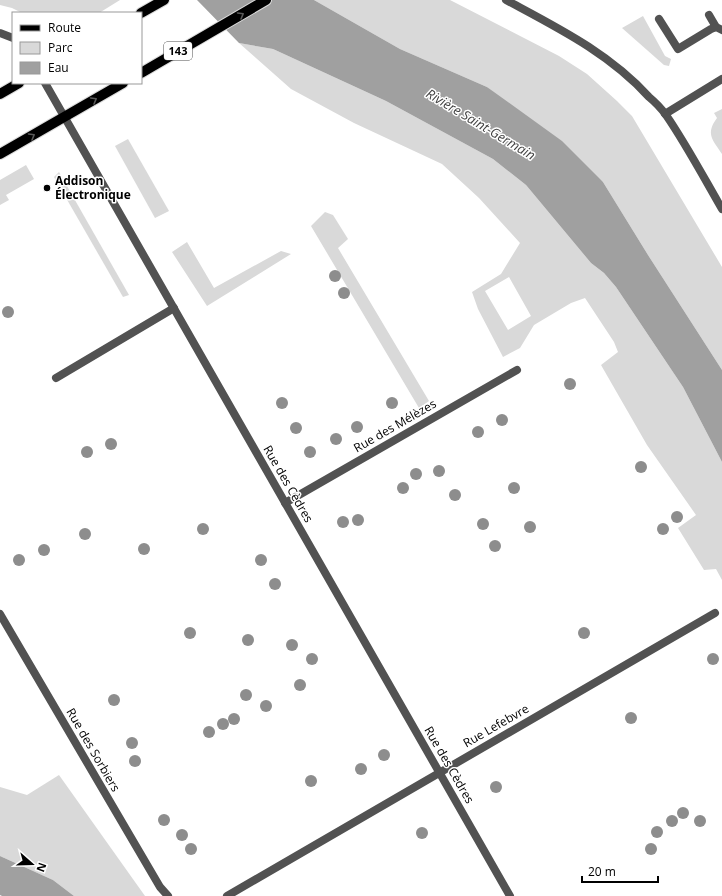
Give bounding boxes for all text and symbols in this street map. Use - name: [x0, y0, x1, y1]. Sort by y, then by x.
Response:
- legend: [12, 12, 142, 84]
- one-way arrow: [237, 12, 244, 19]
- text: Route: [48, 19, 81, 36]
- text: Parc: [48, 39, 73, 56]
- road number: 143: [164, 42, 192, 60]
- text: Eau: [48, 59, 69, 76]
- water label: Rivière Saint-Germain: [423, 84, 539, 164]
- one-way arrow: [90, 97, 97, 105]
- one-way arrow: [28, 133, 35, 140]
- place label: Addison Électronique: [55, 172, 131, 203]
- marker: Addison Électronique: [42, 183, 52, 193]
- street label: Rue des Mélèzes: [350, 395, 439, 456]
- street label: Rue des Cèdres: [259, 442, 318, 526]
- street label: Rue Lefebvre: [460, 700, 532, 751]
- street label: Rue des Sorbiers: [63, 705, 124, 795]
- street label: Rue des Cèdres: [420, 723, 479, 807]
- north arrow: [12, 844, 52, 884]
- scale bar: [582, 858, 658, 884]
- text: N: [33, 861, 50, 874]
- text: 20 m: [588, 863, 616, 880]

